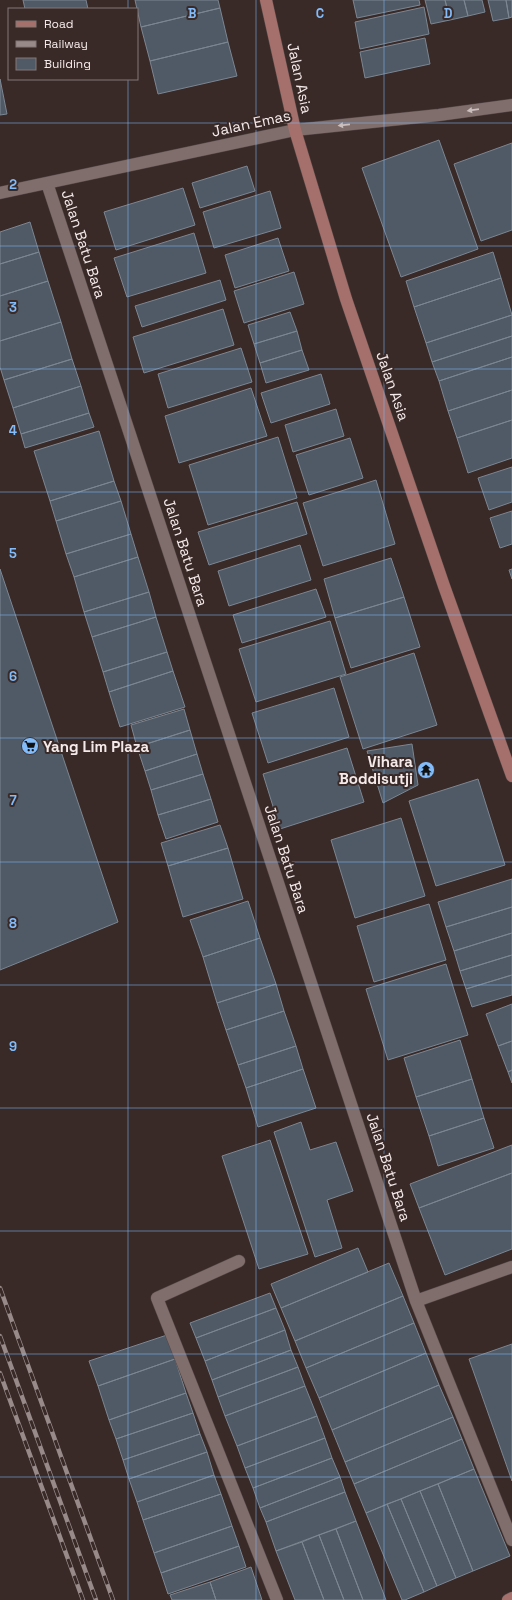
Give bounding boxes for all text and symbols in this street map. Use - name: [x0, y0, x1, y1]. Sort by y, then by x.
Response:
- text: B: [188, 5, 197, 22]
- text: C: [316, 5, 324, 22]
- text: D: [444, 5, 453, 22]
- legend: [8, 8, 138, 80]
- text: Road: [44, 16, 73, 32]
- text: Railway: [44, 36, 88, 52]
- street label: Jalan Asia: [283, 41, 317, 116]
- text: Building: [44, 56, 91, 72]
- street label: Jalan Emas: [210, 105, 292, 141]
- one-way arrow: [467, 107, 479, 113]
- one-way arrow: [338, 121, 350, 128]
- text: 2: [9, 176, 17, 193]
- street label: Jalan Batu Bara: [57, 187, 111, 301]
- text: 3: [9, 299, 17, 316]
- street label: Jalan Asia: [372, 349, 414, 423]
- text: 4: [9, 422, 17, 439]
- street label: Jalan Batu Bara: [159, 495, 213, 609]
- text: 5: [9, 545, 17, 562]
- text: 6: [9, 668, 17, 685]
- supermarket icon: Yang Lim Plaza: [20, 736, 40, 756]
- place label: Yang Lim Plaza: [43, 737, 150, 756]
- place label: Vihara Boddisutji: [339, 752, 413, 788]
- temple icon: Vihara Boddisutji: [416, 760, 436, 780]
- text: 7: [9, 792, 17, 809]
- street label: Jalan Batu Bara: [260, 802, 314, 916]
- text: 8: [9, 915, 17, 932]
- text: 9: [9, 1038, 17, 1055]
- street label: Jalan Batu Bara: [362, 1110, 416, 1224]

